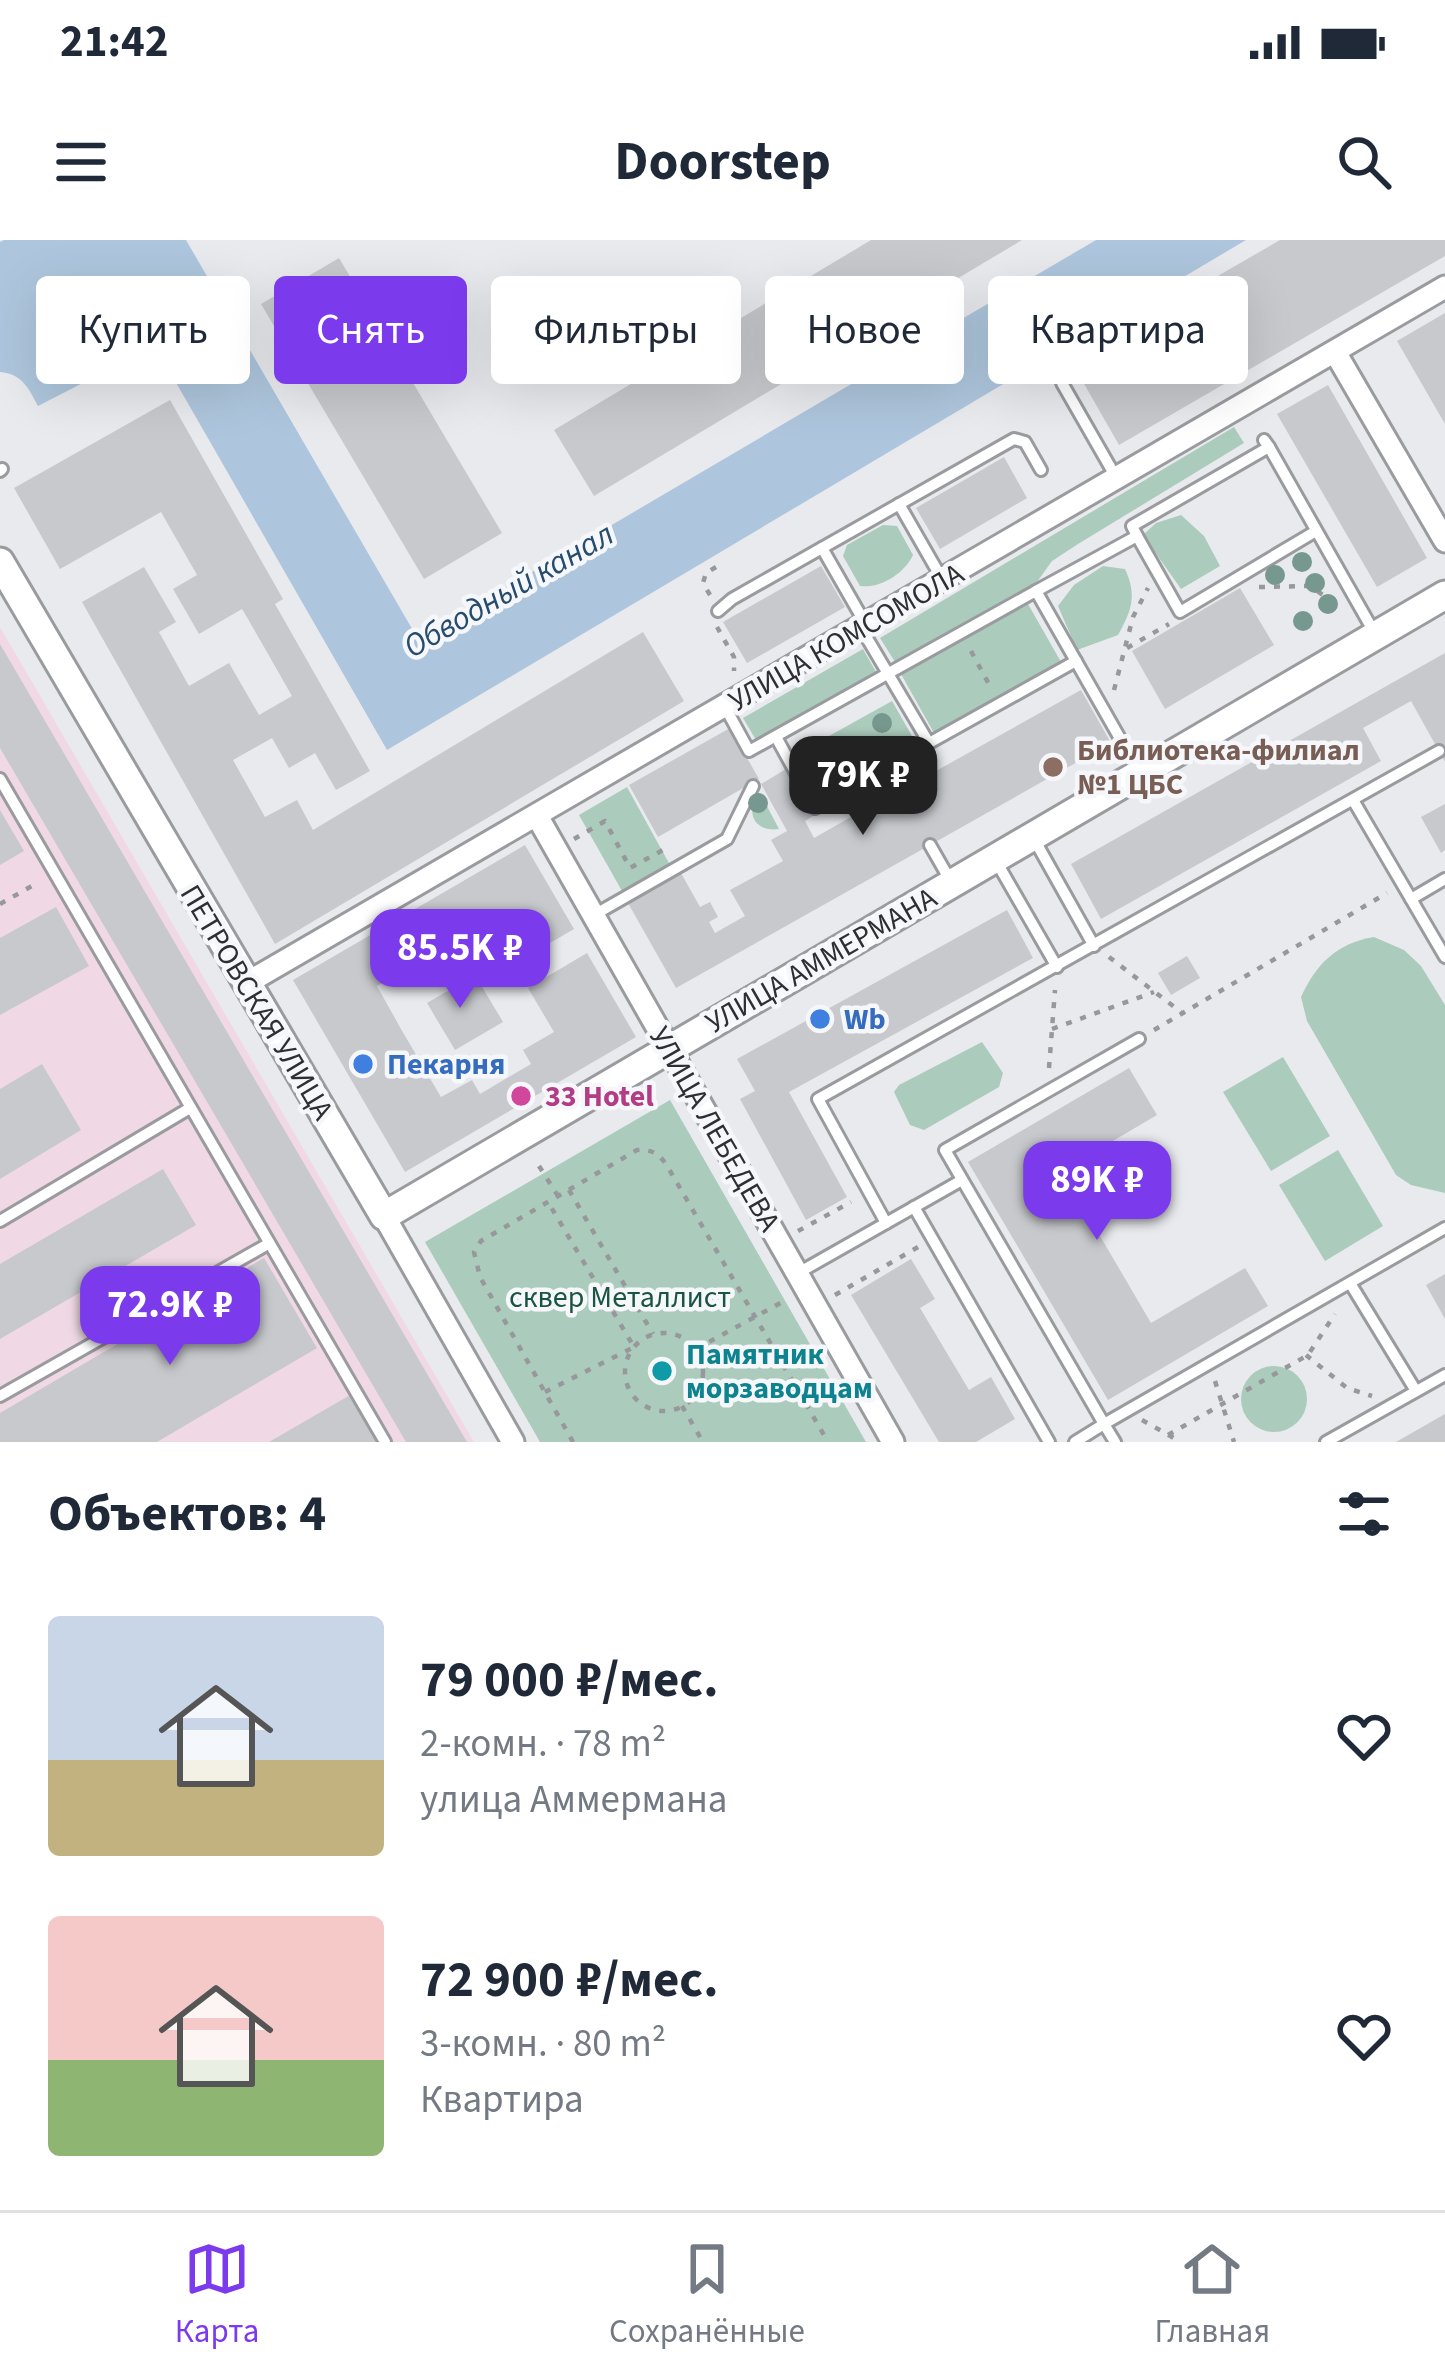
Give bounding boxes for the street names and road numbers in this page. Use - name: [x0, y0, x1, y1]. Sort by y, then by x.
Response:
- street label: УЛИЦА КОМСОМОЛА: [721, 552, 972, 722]
- street label: ПЕТРОВСКАЯ УЛИЦА: [169, 876, 344, 1129]
- street label: УЛИЦА АММЕРМАНА: [698, 876, 945, 1044]
- street label: УЛИЦА ЛЕБЕДЕВА: [638, 1019, 791, 1240]

